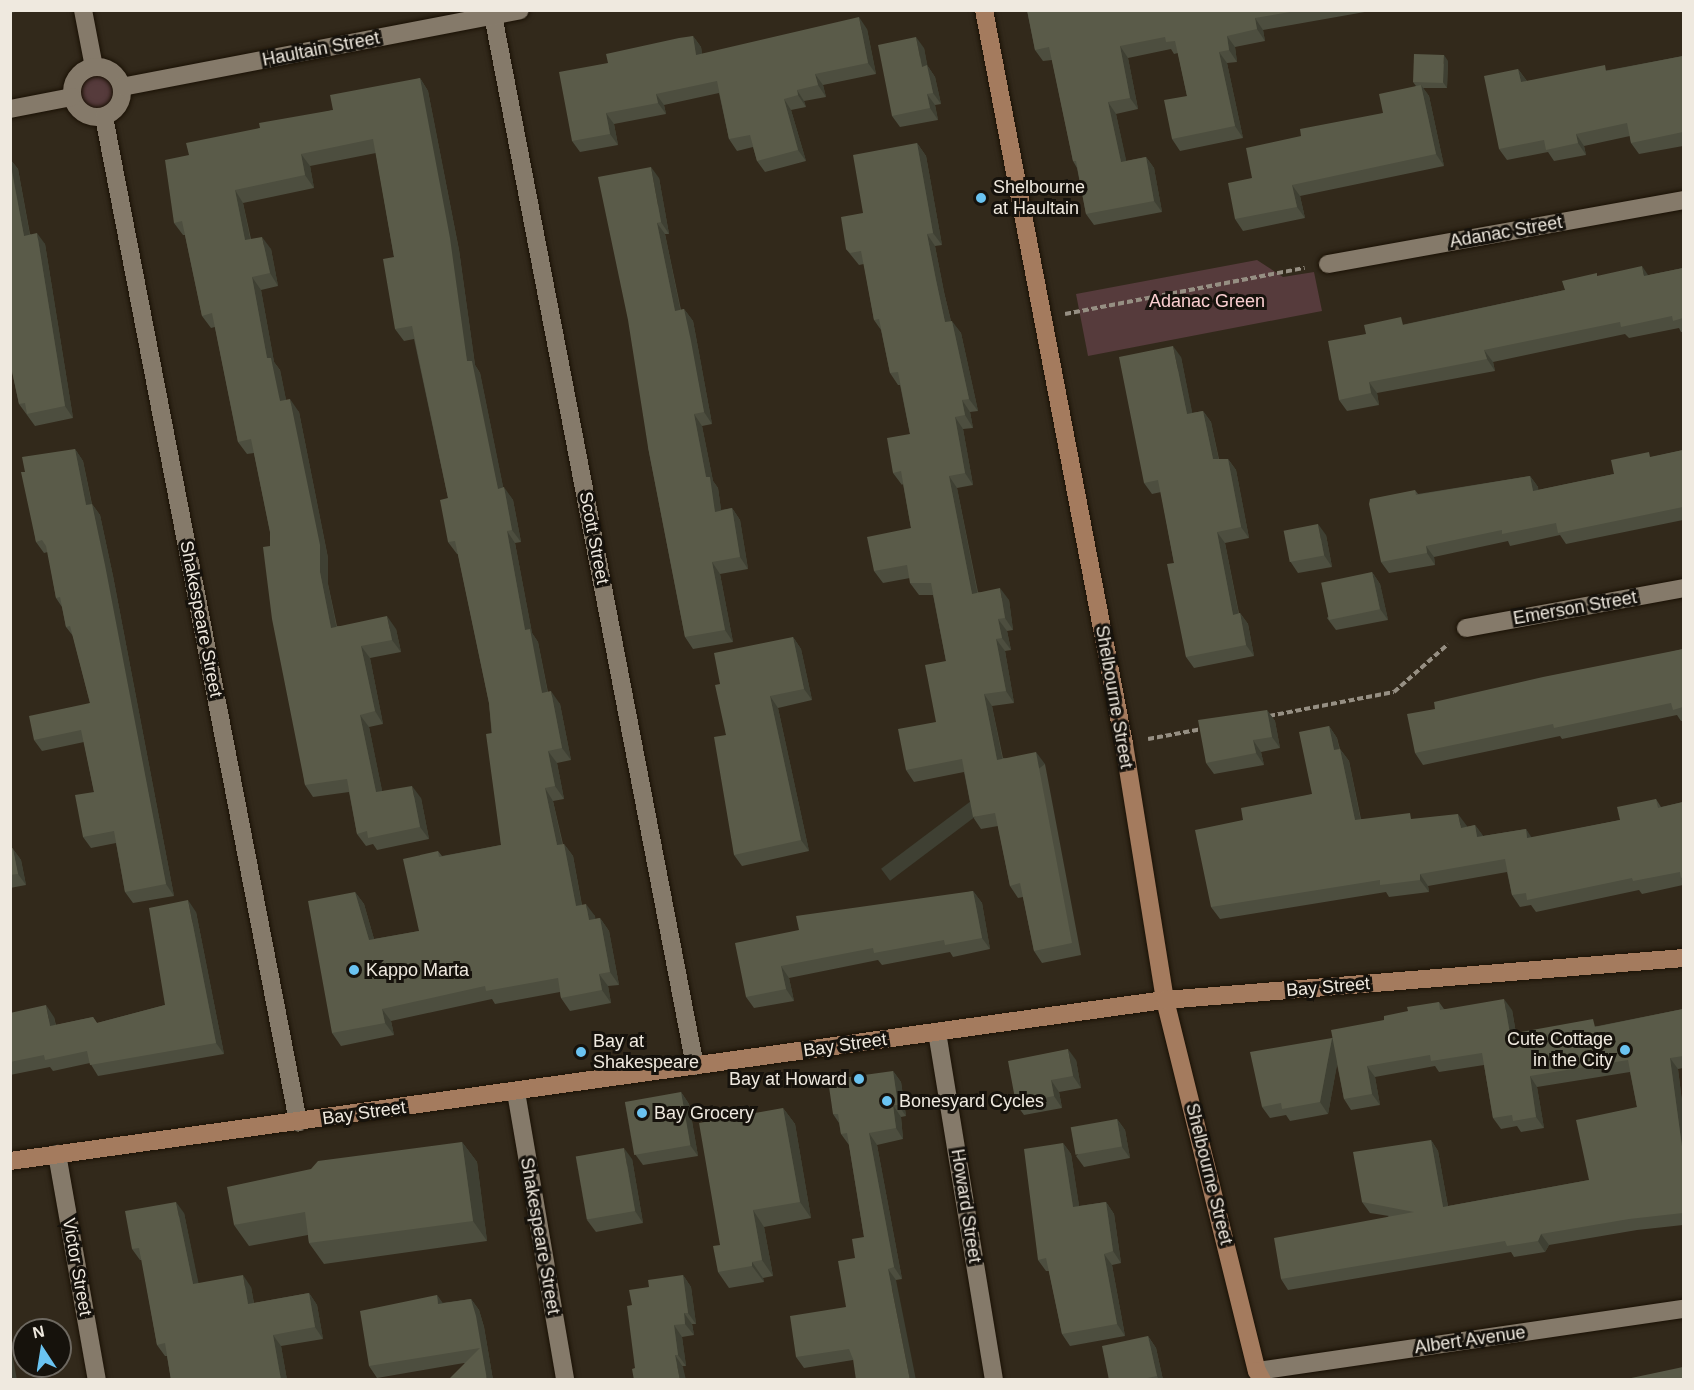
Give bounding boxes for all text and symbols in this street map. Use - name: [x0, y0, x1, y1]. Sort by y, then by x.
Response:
- street label: Haultain Street: [261, 27, 381, 71]
- place label: Shelbourne at Haultain: [993, 177, 1085, 219]
- marker: Shelbourne at Haultain: [974, 191, 988, 205]
- street label: Adanac Street: [1448, 211, 1564, 253]
- park label: Adanac Green: [1149, 290, 1265, 312]
- street label: Scott Street: [574, 490, 614, 586]
- street label: Shakespeare Street: [175, 539, 227, 699]
- street label: Emerson Street: [1512, 587, 1638, 629]
- street label: Shelbourne Street: [1091, 624, 1137, 770]
- place label: Kappo Marta: [366, 959, 469, 981]
- marker: Kappo Marta: [347, 963, 361, 977]
- street label: Bay Street: [1285, 973, 1371, 1001]
- street label: Bay Street: [802, 1028, 888, 1062]
- place label: Cute Cottage in the City: [1507, 1029, 1613, 1072]
- place label: Bay at Shakespeare: [593, 1031, 699, 1074]
- marker: Cute Cottage in the City: [1618, 1043, 1632, 1057]
- marker: Bay at Shakespeare: [574, 1045, 588, 1059]
- place label: Bay at Howard: [729, 1068, 847, 1090]
- marker: Bay at Howard: [852, 1072, 866, 1086]
- place label: Bonesyard Cycles: [899, 1090, 1044, 1112]
- marker: Bonesyard Cycles: [880, 1094, 894, 1108]
- street label: Bay Street: [321, 1096, 407, 1130]
- street label: Shelbourne Street: [1181, 1101, 1237, 1247]
- place label: Bay Grocery: [654, 1102, 754, 1124]
- marker: Bay Grocery: [635, 1106, 649, 1120]
- street label: Howard Street: [946, 1147, 986, 1265]
- street label: Shakespeare Street: [516, 1156, 564, 1316]
- street label: Victor Street: [58, 1217, 96, 1317]
- north arrow: [12, 1318, 72, 1378]
- street label: Albert Avenue: [1413, 1321, 1527, 1359]
- text: N: [31, 1322, 46, 1341]

